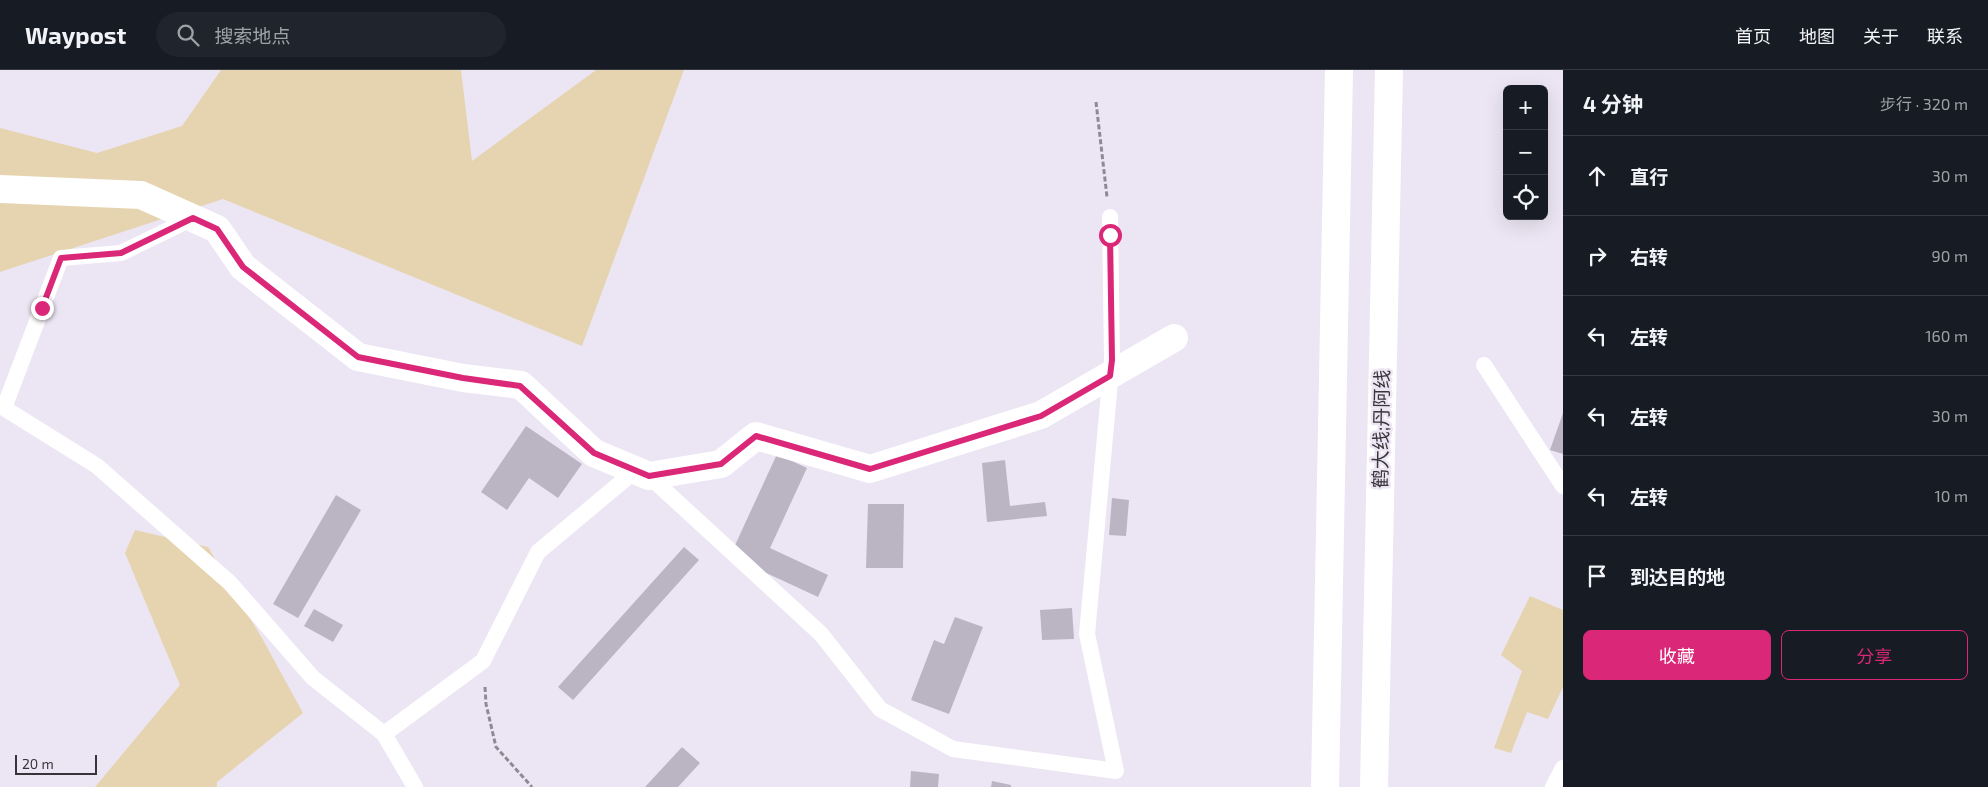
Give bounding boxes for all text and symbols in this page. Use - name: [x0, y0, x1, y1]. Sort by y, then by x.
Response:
- search box: [156, 12, 506, 57]
- text: Waypost: [25, 20, 126, 49]
- icon: search: [174, 21, 202, 49]
- text: 搜索地点: [214, 24, 290, 47]
- text: 首页: [1735, 25, 1771, 47]
- text: 地图: [1799, 25, 1835, 47]
- text: 关于: [1863, 25, 1899, 47]
- text: 联系: [1927, 25, 1963, 47]
- map controls: [1503, 85, 1548, 220]
- button: +: [1503, 85, 1548, 130]
- text: 4 分钟: [1583, 91, 1643, 116]
- text: 步行 · 320 m: [1880, 94, 1968, 113]
- button: −: [1503, 130, 1548, 175]
- icon: ahead: [1583, 162, 1611, 190]
- text: 直行: [1630, 165, 1668, 188]
- text: 30 m: [1932, 166, 1968, 185]
- button: locate: [1503, 175, 1548, 220]
- route start: [1099, 224, 1122, 247]
- icon: right: [1583, 242, 1611, 270]
- text: 右转: [1630, 245, 1668, 268]
- text: 90 m: [1932, 246, 1968, 265]
- route end: [31, 297, 54, 320]
- icon: left: [1583, 322, 1611, 350]
- text: 左转: [1630, 325, 1668, 348]
- text: 160 m: [1925, 326, 1968, 345]
- street label: 鹤大线;丹阿线: [1368, 370, 1393, 488]
- icon: left: [1583, 402, 1611, 430]
- text: 左转: [1630, 405, 1668, 428]
- text: 30 m: [1932, 406, 1968, 425]
- icon: left: [1583, 482, 1611, 510]
- text: 左转: [1630, 485, 1668, 508]
- text: 10 m: [1934, 486, 1968, 505]
- icon: arrive: [1583, 562, 1611, 590]
- text: 到达目的地: [1630, 565, 1725, 588]
- button: 收藏: [1583, 630, 1771, 680]
- button: 分享: [1781, 630, 1968, 680]
- scale bar: [15, 752, 98, 775]
- text: 20 m: [22, 755, 54, 772]

